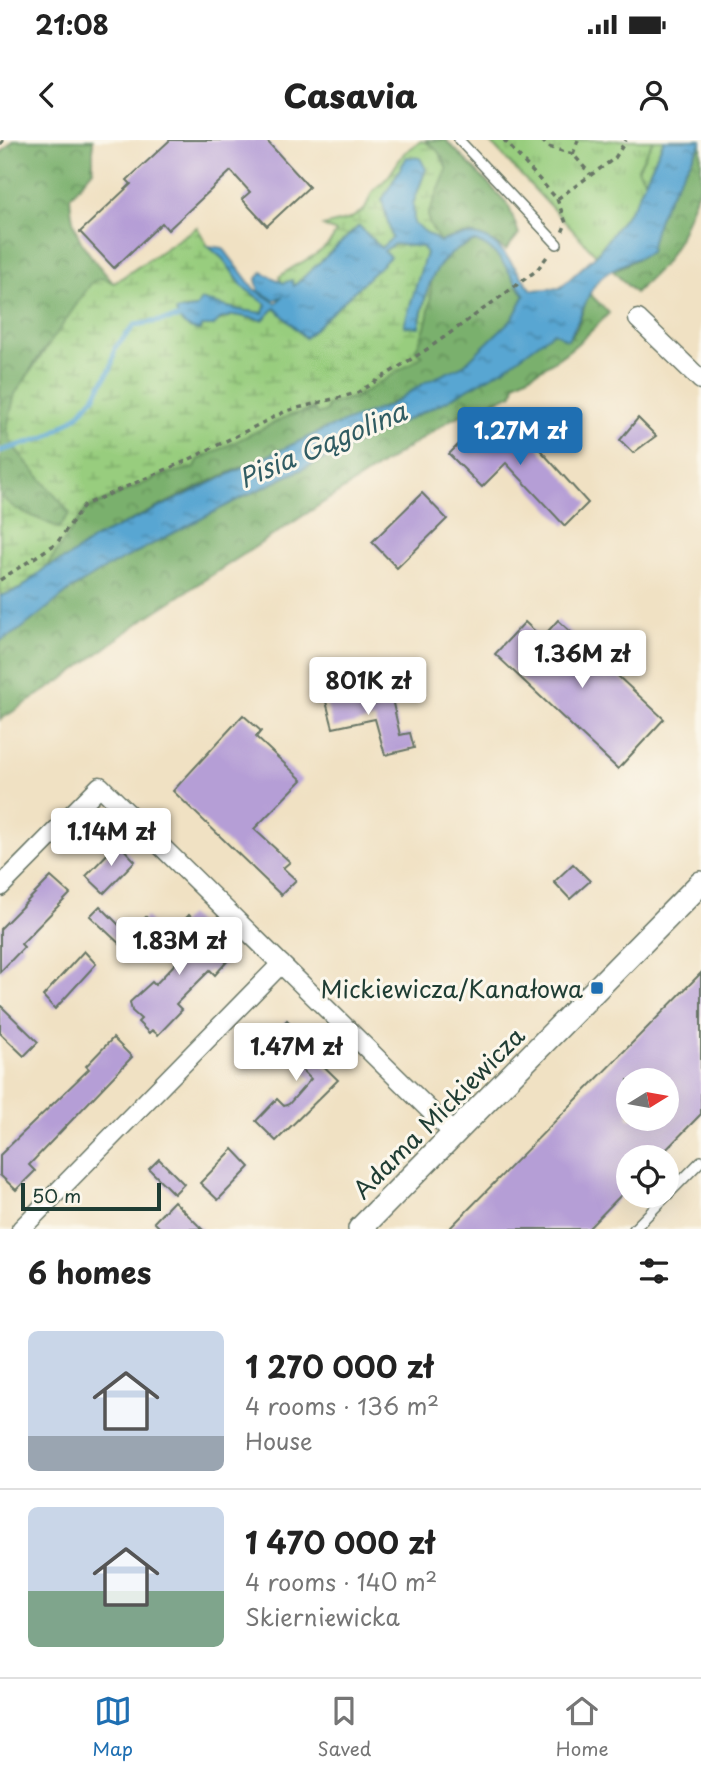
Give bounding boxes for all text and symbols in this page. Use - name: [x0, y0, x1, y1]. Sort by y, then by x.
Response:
- text: 21:08: [35, 5, 109, 44]
- text: Casavia: [283, 71, 418, 119]
- icon: back: [28, 76, 66, 114]
- icon: person: [635, 76, 673, 114]
- water label: Pisia Gągolina: [232, 391, 413, 497]
- pin: 1.27M zł: [448, 408, 592, 467]
- text: 1.27M zł: [473, 412, 567, 447]
- pin: 1.36M zł: [510, 630, 654, 690]
- text: 1.36M zł: [534, 635, 630, 670]
- pin: 801K zł: [303, 658, 433, 717]
- text: 801K zł: [325, 662, 411, 697]
- pin: 1.14M zł: [39, 808, 183, 868]
- text: 1.14M zł: [67, 813, 155, 848]
- pin: 1.83M zł: [107, 918, 251, 977]
- text: 1.83M zł: [132, 922, 226, 957]
- place label: Mickiewicza/Kanałowa: [320, 970, 583, 1006]
- marker: Mickiewicza/Kanałowa: [589, 980, 605, 996]
- street label: Adama Mickiewicza: [344, 1017, 533, 1206]
- pin: 1.47M zł: [224, 1024, 368, 1083]
- text: 1.47M zł: [250, 1028, 342, 1063]
- north arrow: [616, 1068, 679, 1130]
- map controls: [616, 1068, 679, 1208]
- button: locate: [616, 1145, 679, 1208]
- scale bar: [21, 1180, 161, 1212]
- text: 50 m: [32, 1181, 81, 1209]
- text: 6 homes: [28, 1249, 151, 1294]
- icon: filters: [635, 1252, 673, 1290]
- text: 1 270 000 zł: [245, 1343, 433, 1388]
- icon: home: [84, 1359, 168, 1443]
- text: 4 rooms · 136 m²: [245, 1388, 439, 1423]
- text: House: [245, 1423, 312, 1458]
- text: 1 470 000 zł: [245, 1519, 434, 1564]
- icon: home: [84, 1535, 168, 1619]
- text: 4 rooms · 140 m²: [245, 1564, 437, 1599]
- text: Skierniewicka: [245, 1599, 400, 1634]
- tab: Map: [92, 1692, 133, 1762]
- tab: Saved: [317, 1692, 371, 1762]
- tab: Home: [556, 1692, 609, 1762]

